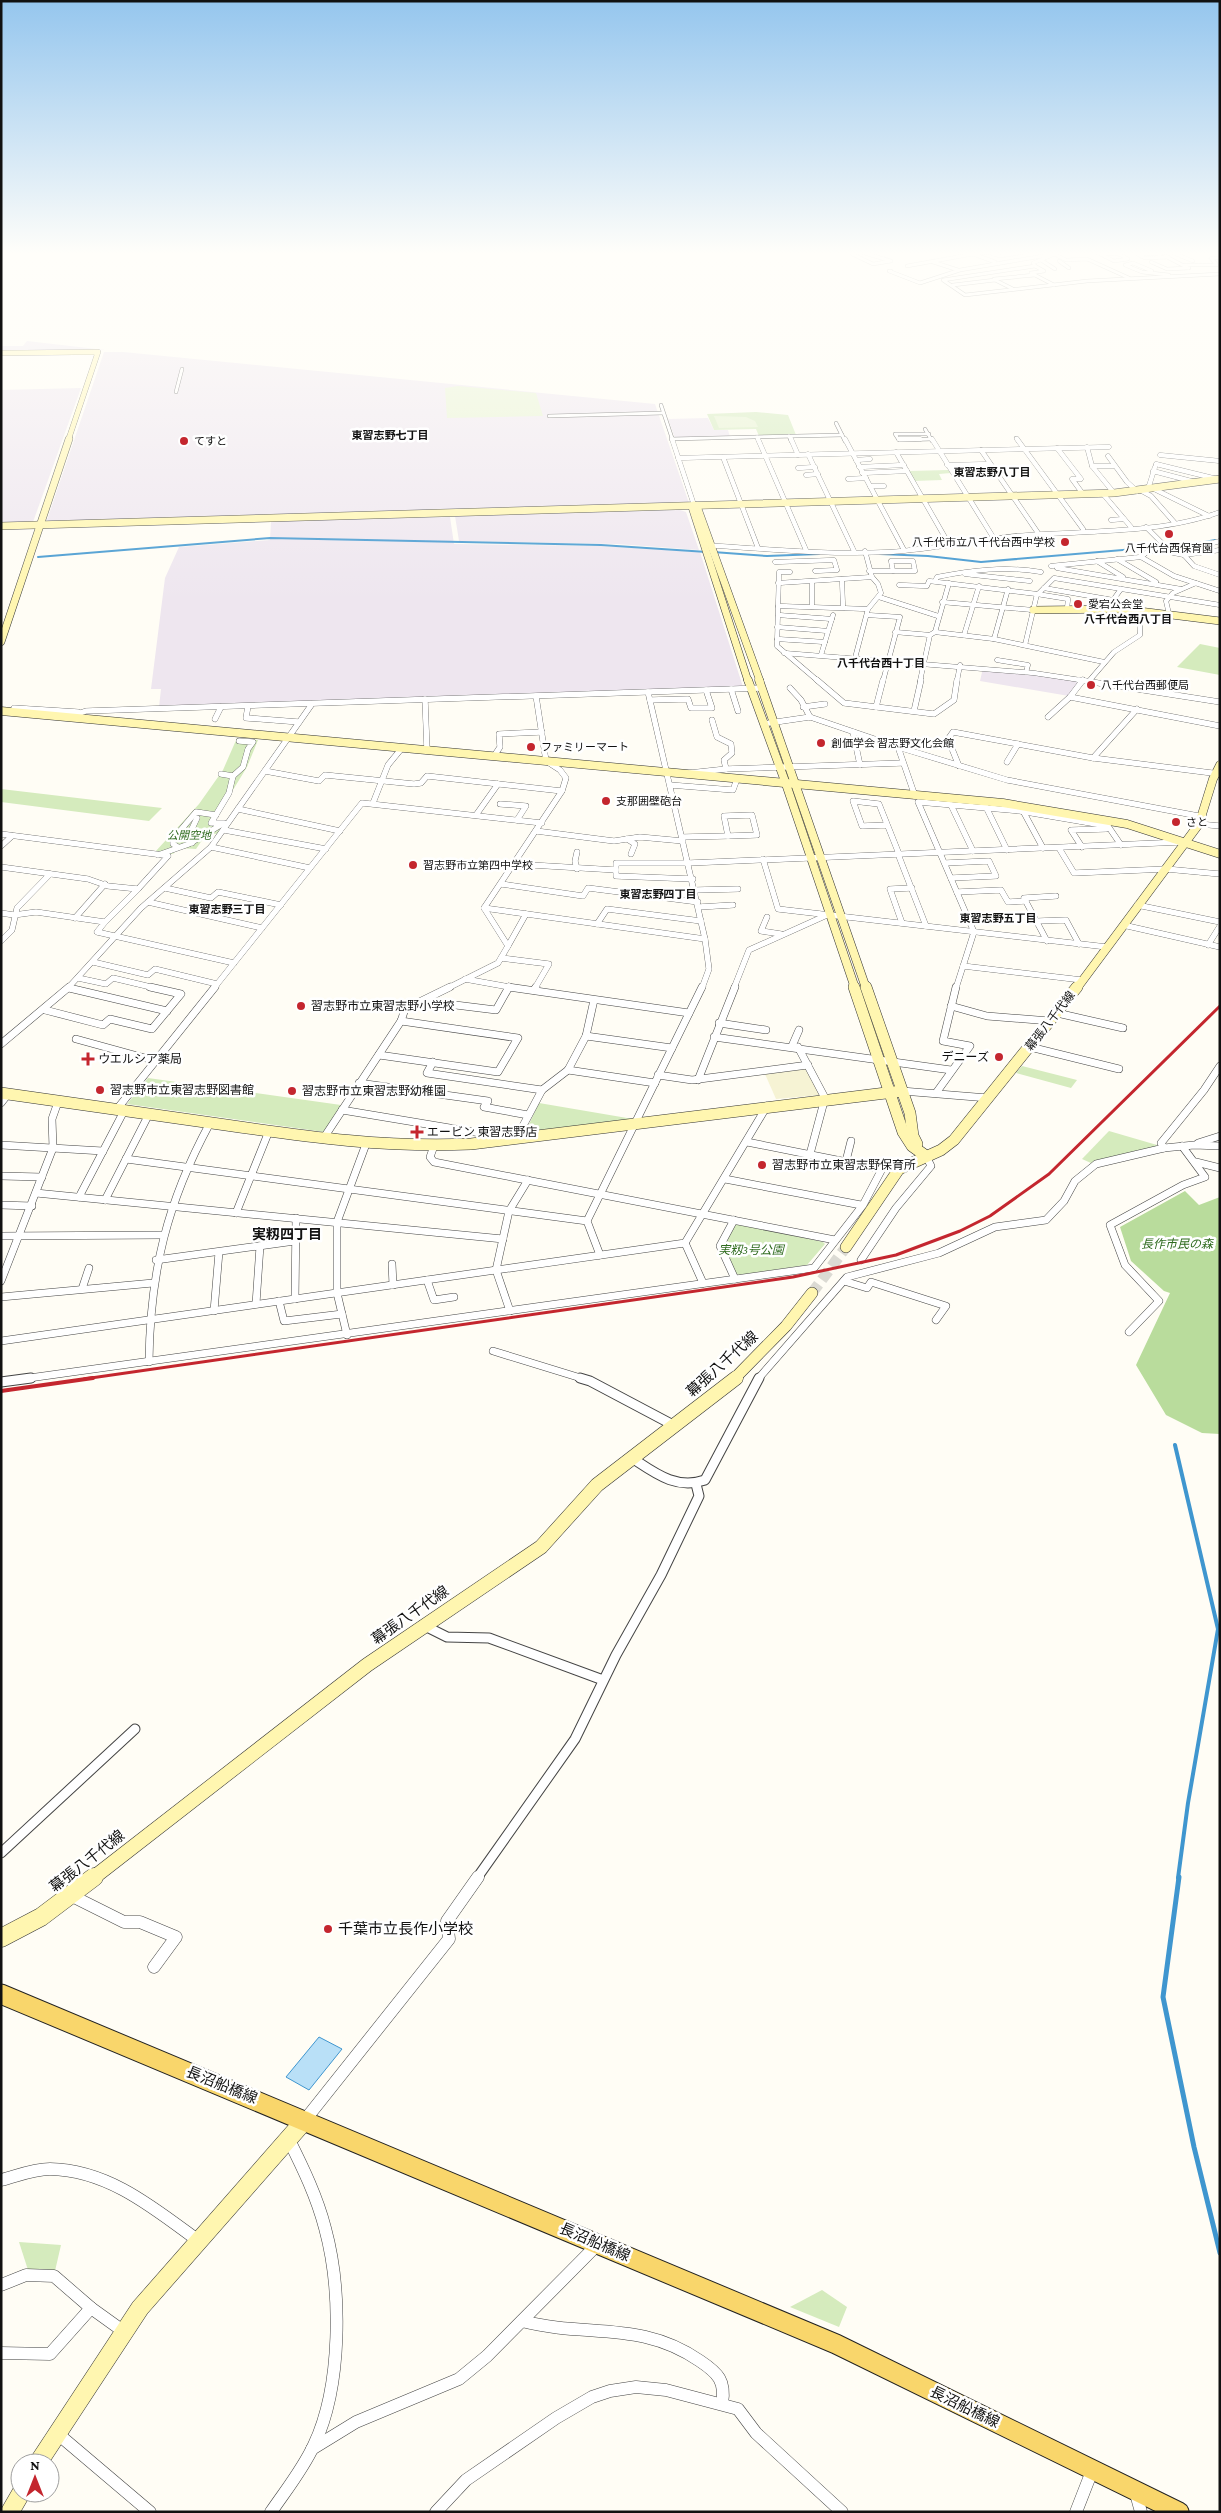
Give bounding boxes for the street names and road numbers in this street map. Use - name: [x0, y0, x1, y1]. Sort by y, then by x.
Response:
- street label: 幕張八千代線: [1022, 988, 1078, 1054]
- street label: 幕張八千代線: [683, 1327, 761, 1400]
- street label: 幕張八千代線: [368, 1582, 451, 1647]
- street label: 幕張八千代線: [46, 1826, 127, 1895]
- street label: 長沼船橋線: [184, 2064, 260, 2106]
- street label: 長沼船橋線: [557, 2220, 633, 2264]
- street label: 長沼船橋線: [928, 2383, 1002, 2431]

